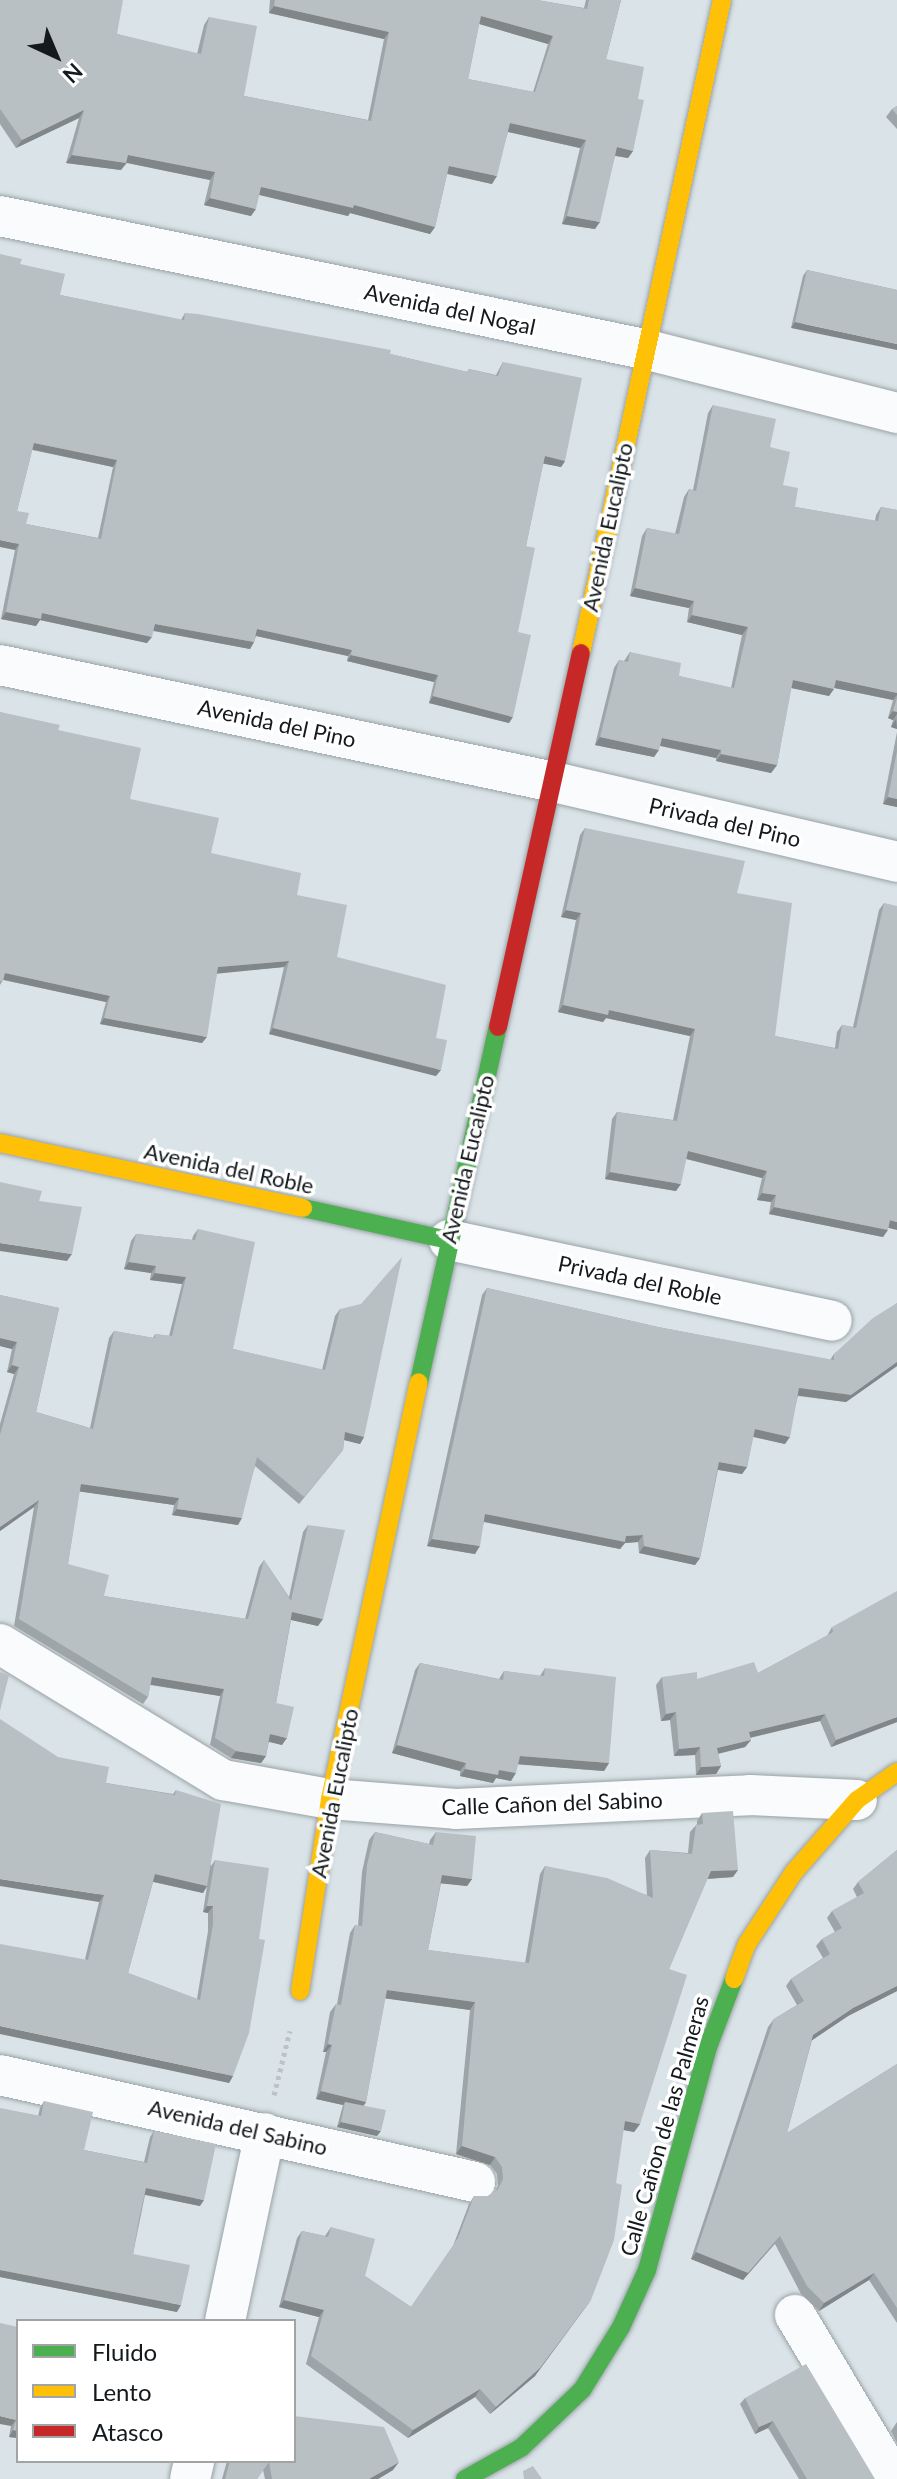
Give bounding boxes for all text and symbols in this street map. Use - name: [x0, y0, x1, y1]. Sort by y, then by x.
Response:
- north arrow: [16, 16, 96, 96]
- text: N: [58, 58, 89, 89]
- street label: Avenida del Nogal: [362, 278, 538, 340]
- street label: Avenida Eucalipto: [576, 440, 638, 614]
- street label: Avenida del Pino: [195, 693, 359, 753]
- street label: Privada del Pino: [646, 792, 804, 852]
- street label: Avenida Eucalipto: [435, 1072, 499, 1246]
- street label: Avenida del Roble: [142, 1137, 316, 1199]
- street label: Privada del Roble: [556, 1250, 724, 1310]
- street label: Avenida Eucalipto: [305, 1706, 363, 1880]
- street label: Calle Cañon del Sabino: [441, 1786, 663, 1820]
- street label: Calle Cañon de las Palmeras: [614, 1993, 714, 2259]
- street label: Avenida del Sabino: [146, 2094, 330, 2160]
- legend: [16, 2319, 296, 2463]
- text: Fluido: [92, 2337, 157, 2366]
- text: Lento: [92, 2377, 152, 2406]
- text: Atasco: [92, 2417, 163, 2446]

